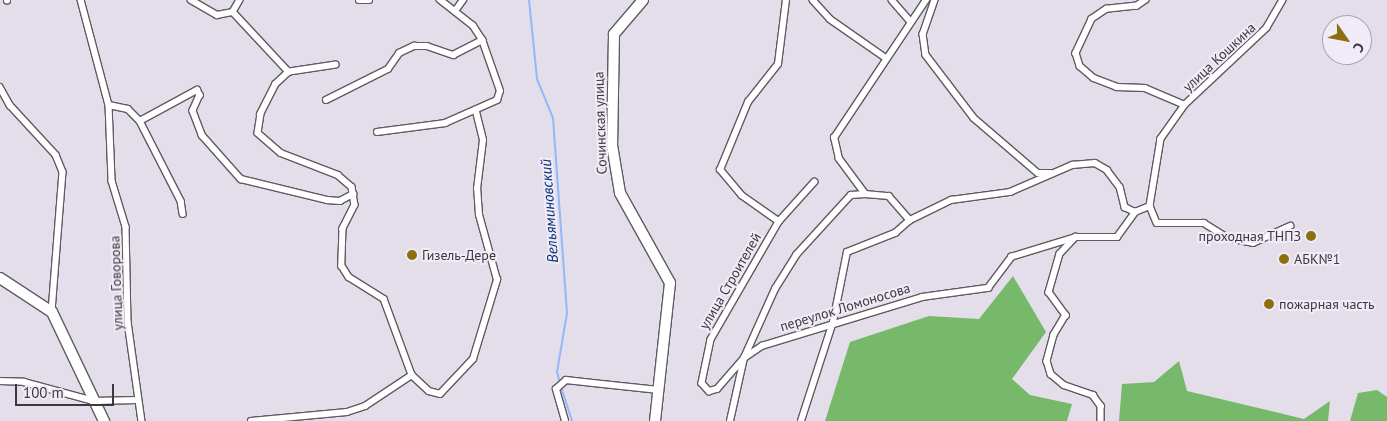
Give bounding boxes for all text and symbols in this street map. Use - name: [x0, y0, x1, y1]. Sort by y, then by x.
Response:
- north arrow: [1322, 15, 1372, 65]
- street label: улица Кошкина: [1179, 19, 1259, 95]
- text: С: [1349, 39, 1368, 56]
- street label: Сочинская улица: [590, 71, 610, 175]
- water label: Вельяминовский: [536, 159, 562, 263]
- place label: проходная ТНПЗ: [1198, 228, 1301, 244]
- street label: улица Строителей: [696, 230, 764, 332]
- marker: проходная ТНПЗ: [1305, 230, 1317, 242]
- street label: улица Говорова: [106, 235, 126, 331]
- place label: Гизель-Дере: [422, 247, 496, 263]
- marker: Гизель-Дере: [406, 249, 418, 261]
- place label: АБК№1: [1294, 251, 1340, 267]
- marker: АБК№1: [1278, 253, 1290, 265]
- street label: переулок Ломоносова: [778, 279, 912, 335]
- place label: пожарная часть: [1279, 296, 1375, 312]
- marker: пожарная часть: [1263, 298, 1275, 310]
- scale bar: [18, 374, 116, 406]
- text: 100 m: [23, 383, 64, 402]

